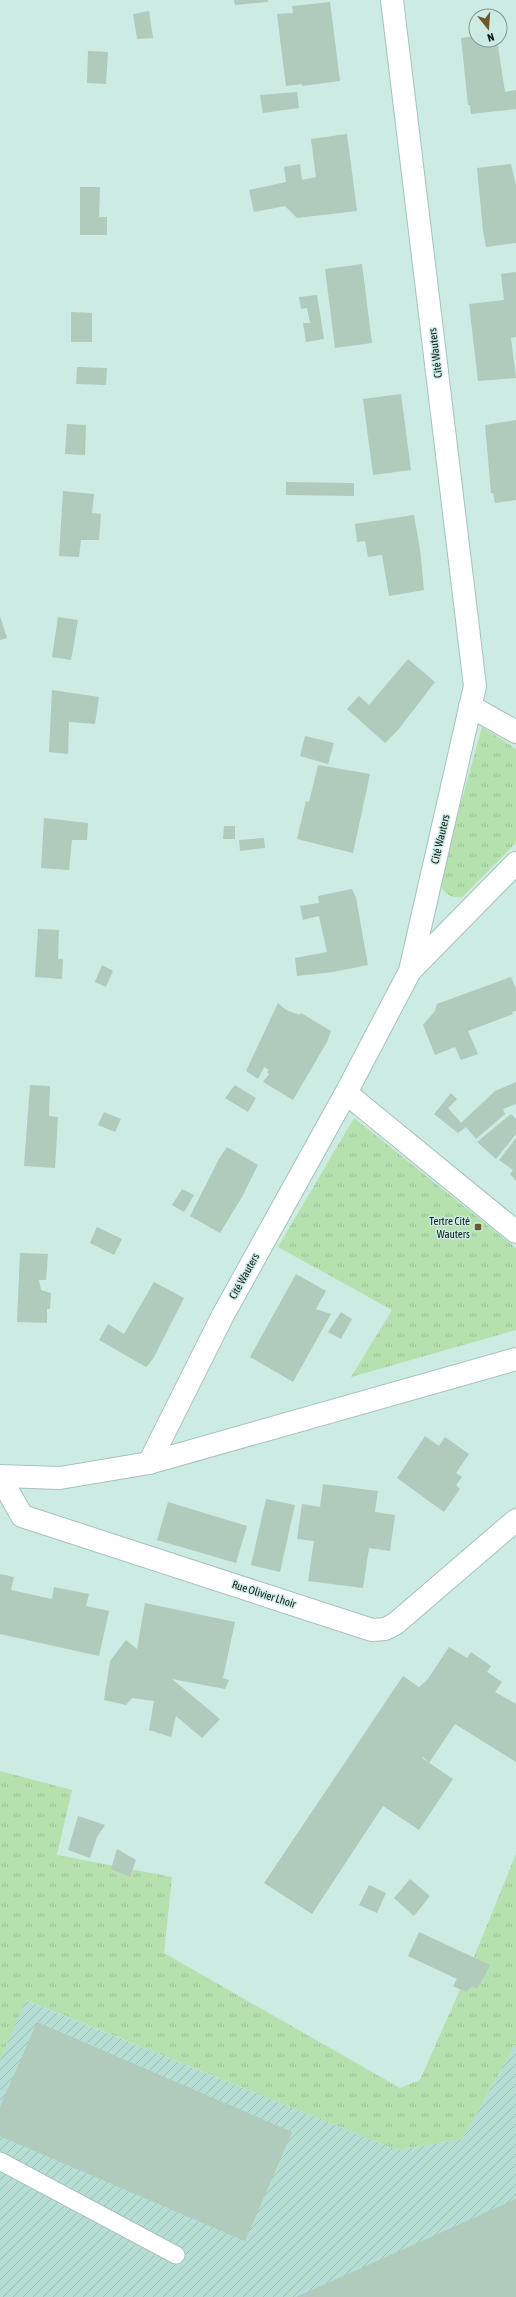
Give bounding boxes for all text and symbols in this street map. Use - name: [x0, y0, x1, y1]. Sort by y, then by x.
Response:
- north arrow: [468, 8, 508, 48]
- text: N: [486, 31, 496, 44]
- street label: Cité Wauters: [426, 327, 444, 379]
- street label: Cité Wauters: [428, 813, 452, 865]
- place label: Tertre Cité Wauters: [429, 1215, 470, 1240]
- marker: Tertre Cité Wauters: [473, 1222, 483, 1232]
- street label: Cité Wauters: [227, 1251, 261, 1301]
- street label: Rue Olivier Lhoir: [231, 1578, 298, 1610]

